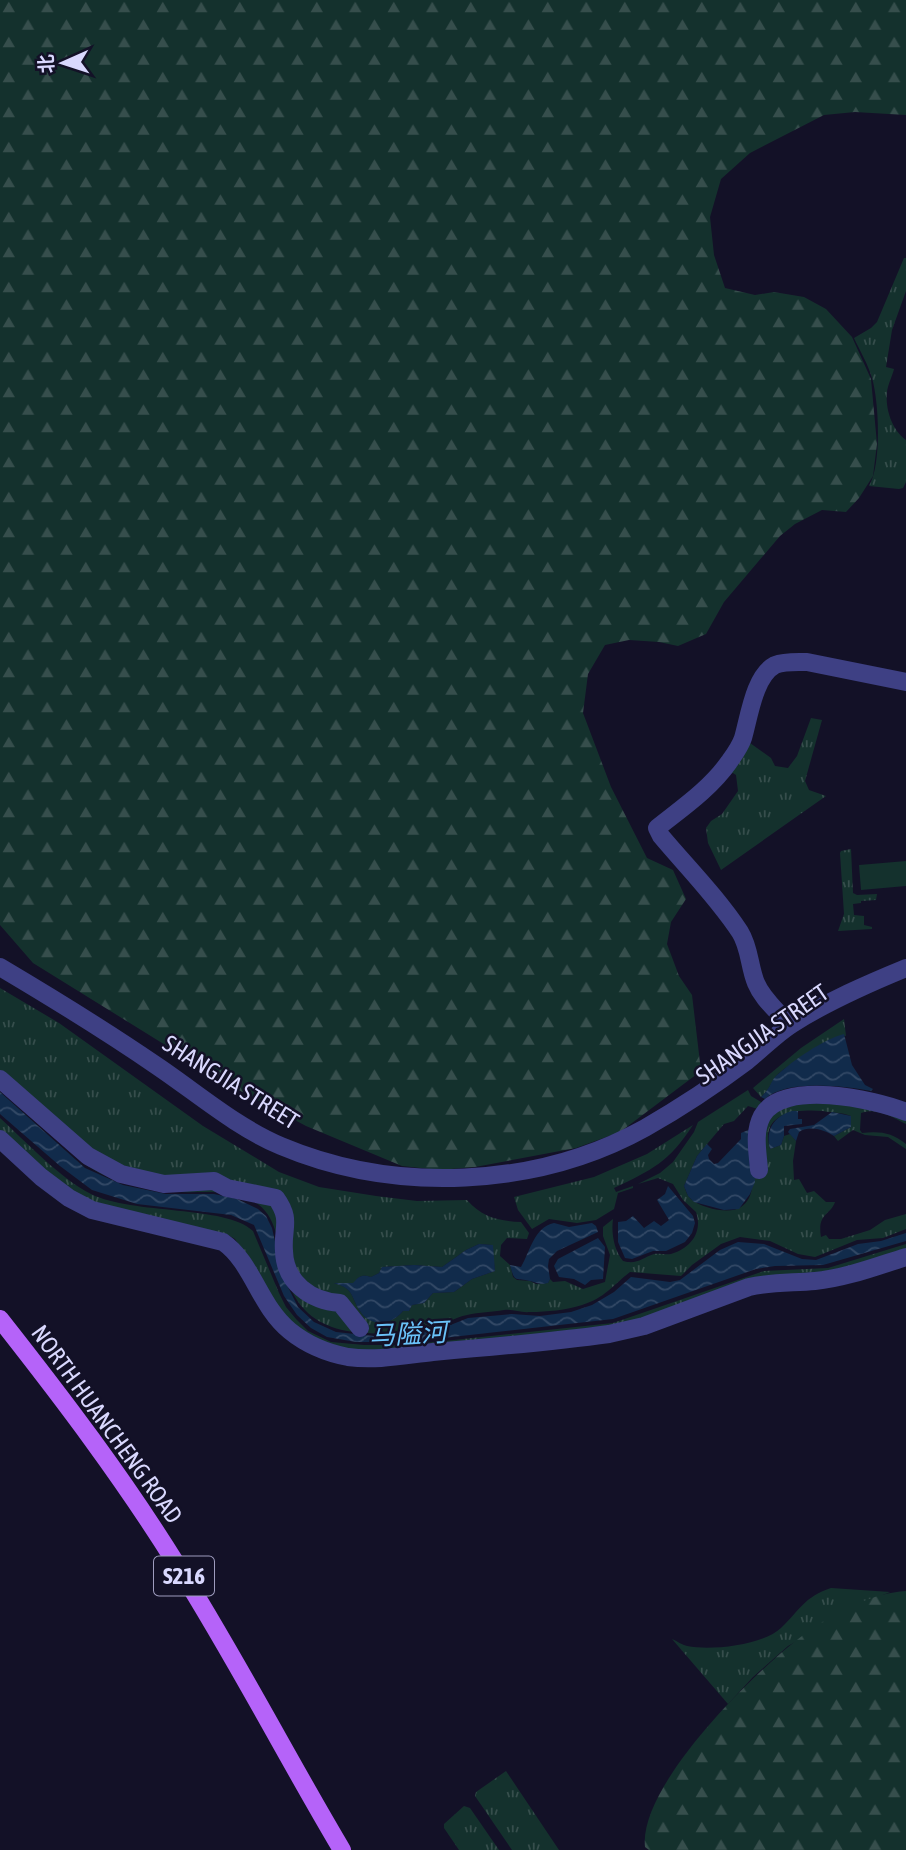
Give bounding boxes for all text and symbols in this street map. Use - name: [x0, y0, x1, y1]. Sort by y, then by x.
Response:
- north arrow: [28, 28, 98, 98]
- text: 北: [35, 54, 58, 74]
- street label: SHANGJIA STREET: [691, 978, 834, 1090]
- street label: SHANGJIA STREET: [158, 1029, 304, 1135]
- water label: 马隘河: [368, 1317, 453, 1351]
- street label: NORTH HUANCHENG ROAD: [26, 1320, 188, 1528]
- road number: S216: [154, 1556, 214, 1596]

